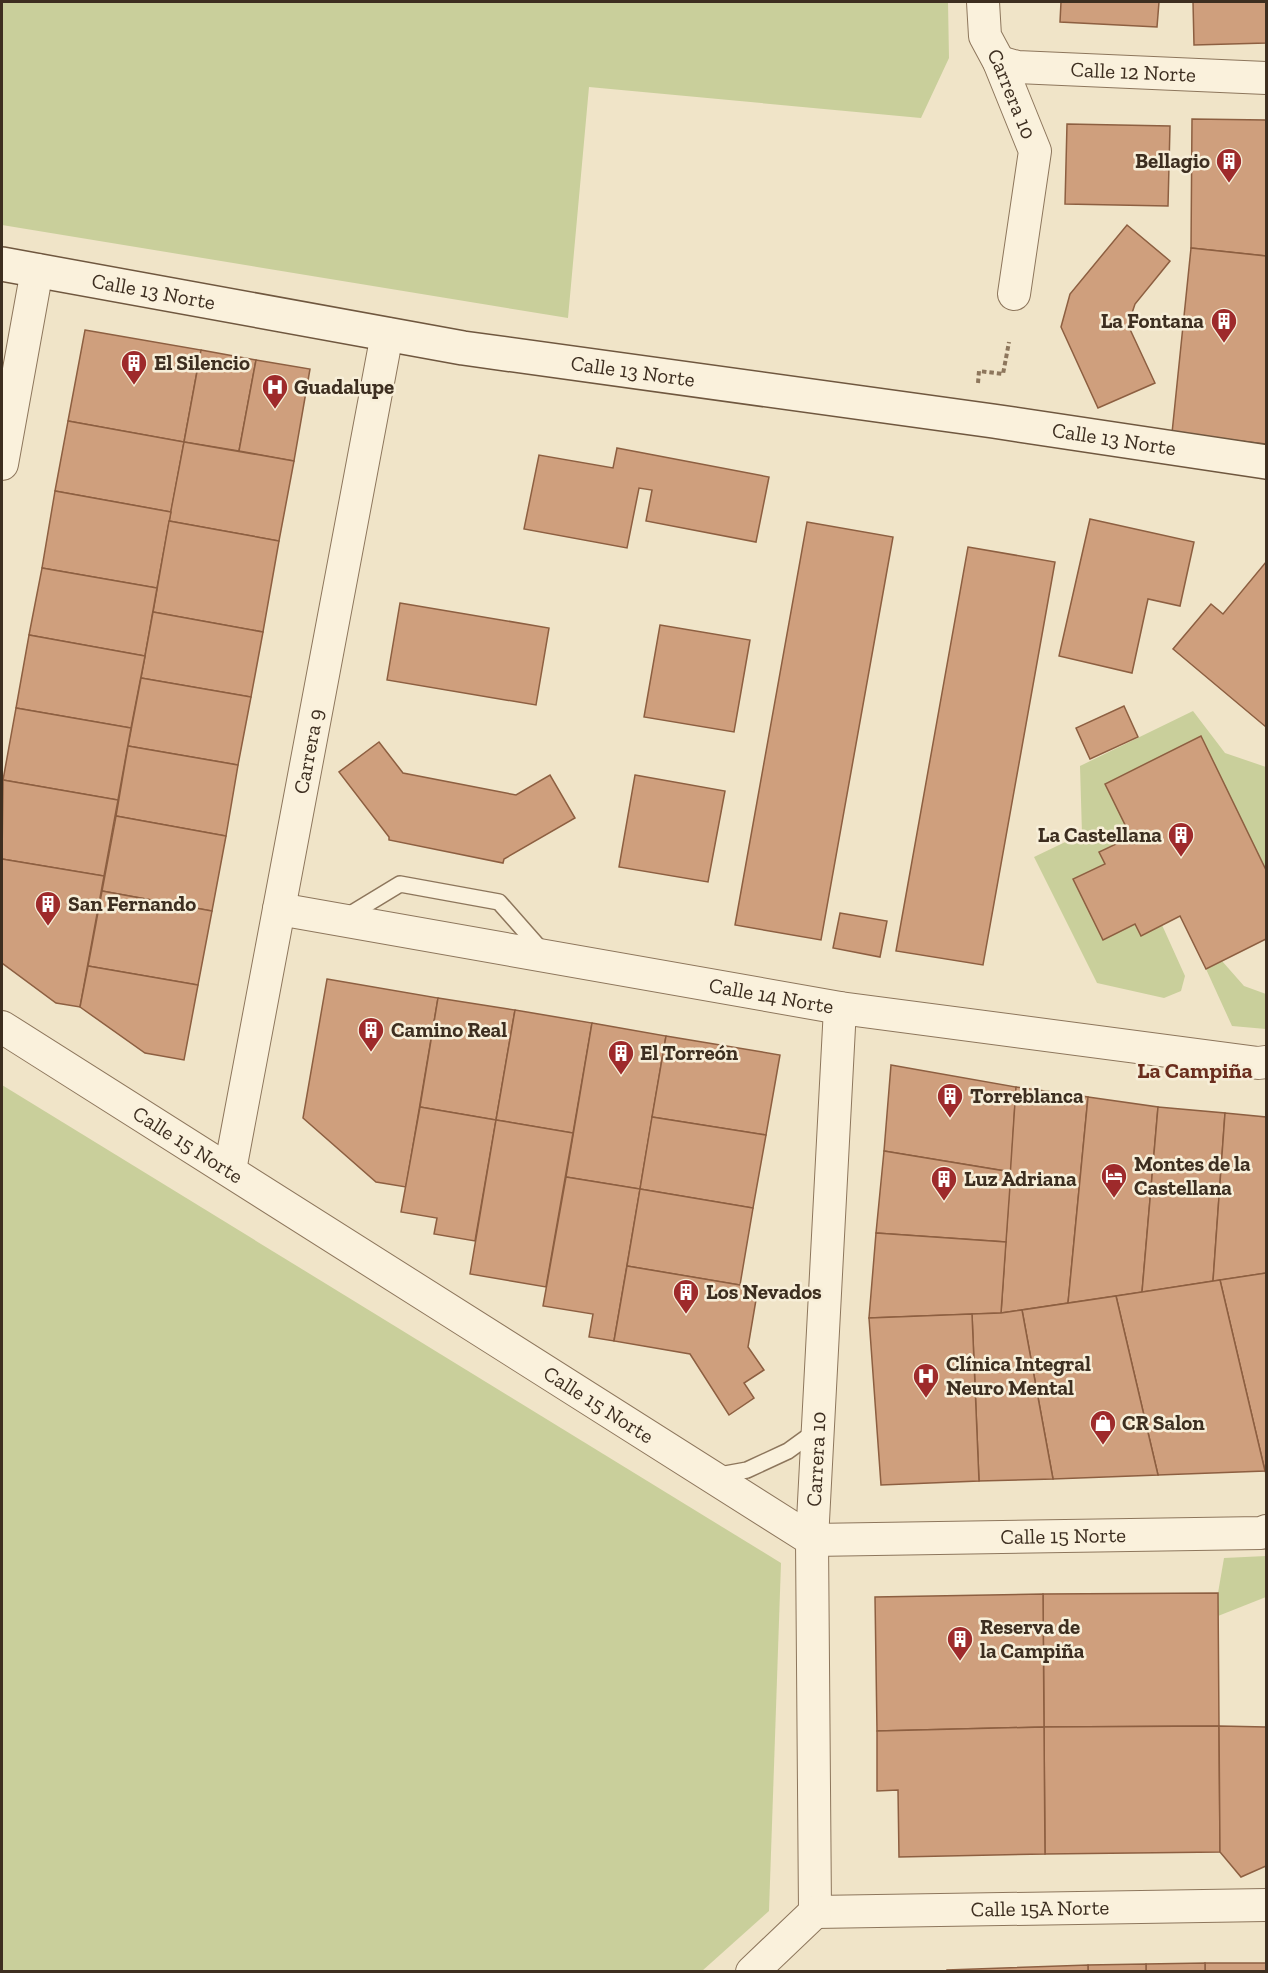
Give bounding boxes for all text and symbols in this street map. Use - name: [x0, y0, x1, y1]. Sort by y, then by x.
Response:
- street label: Carrera 10: [982, 44, 1042, 143]
- street label: Calle 12 Norte: [1070, 56, 1197, 87]
- building icon: Bellagio: [1214, 146, 1244, 184]
- place label: Bellagio: [1135, 148, 1210, 173]
- street label: Calle 13 Norte: [90, 268, 217, 315]
- building icon: La Fontana: [1209, 306, 1239, 344]
- place label: La Fontana: [1101, 308, 1204, 333]
- building icon: El Silencio: [119, 348, 149, 386]
- place label: El Silencio: [154, 350, 250, 375]
- street label: Calle 13 Norte: [569, 350, 697, 392]
- hospital icon: Guadalupe: [260, 372, 290, 410]
- place label: Guadalupe: [294, 374, 394, 399]
- street label: Calle 13 Norte: [1050, 417, 1178, 460]
- street label: Carrera 9: [288, 707, 328, 796]
- building icon: La Castellana: [1166, 820, 1196, 858]
- place label: La Castellana: [1038, 822, 1162, 847]
- building icon: San Fernando: [33, 889, 63, 927]
- place label: San Fernando: [68, 891, 196, 916]
- street label: Calle 14 Norte: [707, 972, 836, 1019]
- building icon: Camino Real: [356, 1015, 386, 1053]
- place label: Camino Real: [391, 1017, 507, 1042]
- building icon: El Torreón: [606, 1038, 636, 1076]
- place label: El Torreón: [640, 1040, 739, 1065]
- district label: La Campiña: [1137, 1057, 1253, 1084]
- building icon: Torreblanca: [935, 1081, 965, 1119]
- place label: Torreblanca: [970, 1083, 1084, 1108]
- street label: Calle 15 Norte: [128, 1100, 248, 1189]
- place label: Montes de la Castellana: [1134, 1151, 1251, 1200]
- hotel icon: Montes de la Castellana: [1099, 1161, 1129, 1199]
- building icon: Luz Adriana: [929, 1164, 959, 1202]
- place label: Luz Adriana: [964, 1166, 1077, 1191]
- building icon: Los Nevados: [671, 1277, 701, 1315]
- place label: Los Nevados: [706, 1279, 822, 1304]
- place label: Clínica Integral Neuro Mental: [946, 1351, 1091, 1400]
- street label: Calle 15 Norte: [539, 1360, 659, 1449]
- hospital icon: Clínica Integral Neuro Mental: [911, 1361, 941, 1399]
- shop icon: CR Salon: [1088, 1408, 1118, 1446]
- place label: CR Salon: [1122, 1410, 1205, 1435]
- street label: Carrera 10: [801, 1411, 831, 1507]
- street label: Calle 15 Norte: [1000, 1522, 1126, 1549]
- place label: Reserva de la Campiña: [980, 1614, 1085, 1663]
- building icon: Reserva de la Campiña: [945, 1624, 975, 1662]
- street label: Calle 15A Norte: [971, 1894, 1110, 1922]

